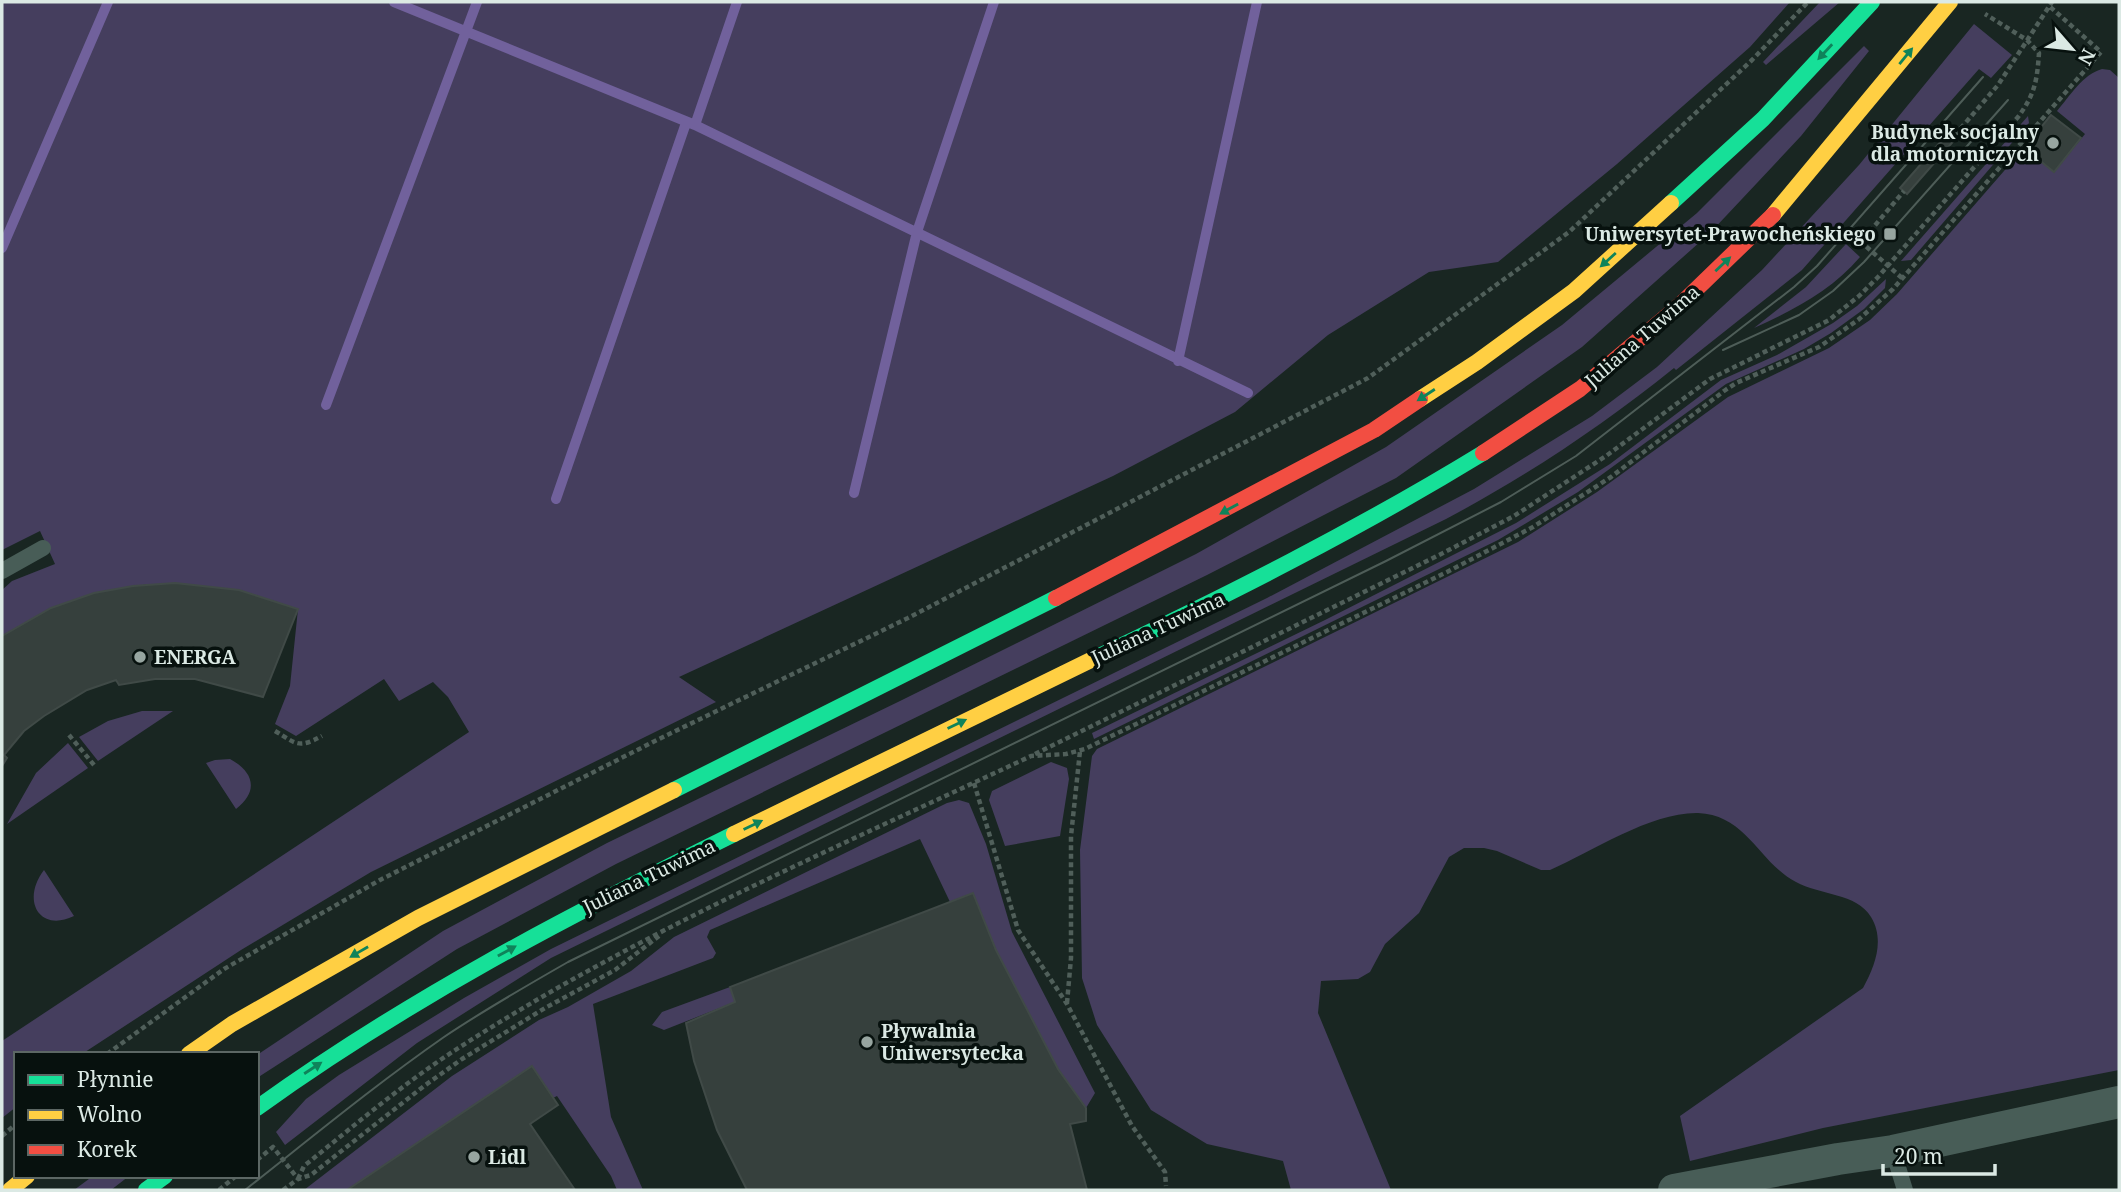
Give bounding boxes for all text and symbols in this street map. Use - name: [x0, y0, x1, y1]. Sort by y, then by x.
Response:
- north arrow: [2037, 14, 2107, 84]
- one-way arrow: [1818, 43, 1834, 60]
- text: N: [2072, 44, 2102, 70]
- one-way arrow: [1898, 48, 1913, 66]
- place label: Budynek socjalny dla motorniczych: [1871, 119, 2039, 167]
- marker: Budynek socjalny dla motorniczych: [2045, 135, 2061, 151]
- place label: Uniwersytet-Prawocheńskiego: [1585, 221, 1876, 247]
- marker: Uniwersytet-Prawocheńskiego: [1882, 226, 1898, 242]
- one-way arrow: [1599, 252, 1617, 268]
- one-way arrow: [1714, 256, 1731, 272]
- street label: Juliana Tuwima: [1578, 279, 1705, 394]
- one-way arrow: [1416, 389, 1436, 402]
- one-way arrow: [1219, 503, 1239, 515]
- street label: Juliana Tuwima: [1086, 586, 1229, 671]
- place label: ENERGA: [154, 644, 237, 670]
- marker: ENERGA: [132, 649, 148, 665]
- one-way arrow: [947, 719, 967, 730]
- one-way arrow: [743, 819, 763, 830]
- street label: Juliana Tuwima: [578, 833, 720, 920]
- one-way arrow: [498, 945, 517, 957]
- one-way arrow: [349, 946, 369, 958]
- place label: Pływalnia Uniwersytecka: [881, 1018, 1024, 1066]
- marker: Pływalnia Uniwersytecka: [859, 1034, 875, 1050]
- legend: [14, 1052, 259, 1178]
- one-way arrow: [303, 1062, 322, 1075]
- text: Płynnie: [77, 1065, 153, 1093]
- text: Wolno: [77, 1100, 142, 1128]
- scale bar: [1883, 1132, 1995, 1176]
- text: Korek: [77, 1135, 138, 1163]
- text: 20 m: [1894, 1142, 1943, 1170]
- place label: Lidl: [488, 1144, 526, 1170]
- marker: Lidl: [466, 1149, 482, 1165]

